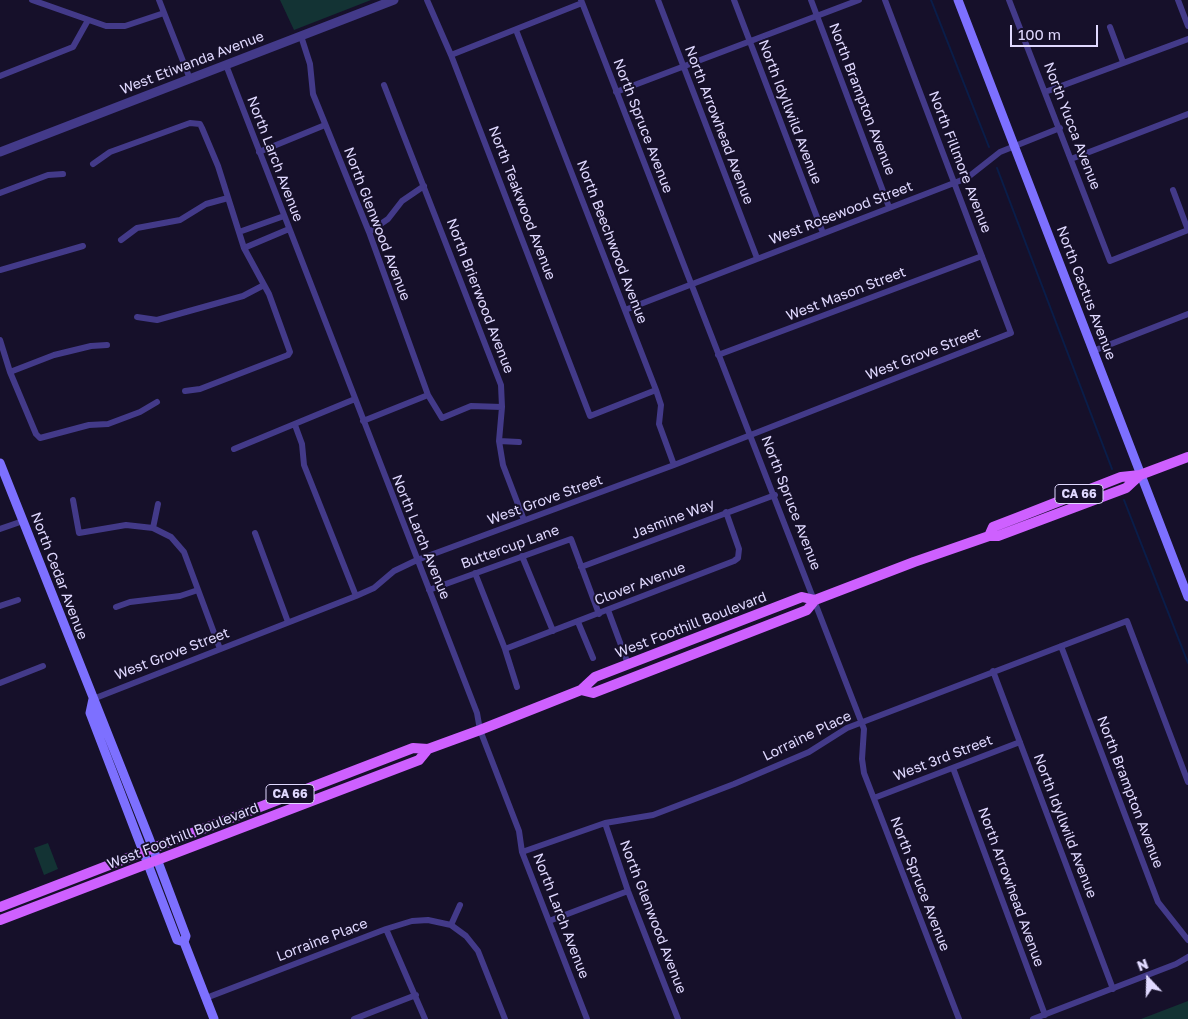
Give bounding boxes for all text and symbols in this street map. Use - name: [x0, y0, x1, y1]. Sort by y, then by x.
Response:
- scale bar: [1013, 15, 1100, 47]
- street label: North Brampton Avenue: [825, 21, 899, 177]
- text: 100 m: [1018, 25, 1061, 43]
- street label: West Etiwanda Avenue: [118, 28, 266, 98]
- street label: North Idyllwild Avenue: [755, 38, 825, 186]
- street label: North Arrowhead Avenue: [681, 43, 757, 207]
- street label: North Spruce Avenue: [610, 56, 676, 196]
- street label: North Yucca Avenue: [1040, 60, 1104, 192]
- street label: North Fillmore Avenue: [925, 89, 995, 235]
- street label: North Larch Avenue: [243, 94, 307, 224]
- street label: North Teakwood Avenue: [485, 124, 559, 282]
- street label: North Glenwood Avenue: [340, 145, 414, 303]
- street label: North Beechwood Avenue: [573, 158, 651, 326]
- street label: West Rosewood Street: [767, 178, 915, 248]
- street label: North Brierwood Avenue: [443, 216, 517, 376]
- street label: North Cactus Avenue: [1053, 224, 1119, 362]
- street label: West Mason Street: [784, 263, 908, 325]
- street label: West Grove Street: [863, 324, 983, 384]
- street label: North Spruce Avenue: [758, 433, 824, 573]
- street label: West Grove Street: [485, 471, 605, 529]
- street label: North Larch Avenue: [388, 472, 454, 602]
- road number: CA 66: [1055, 484, 1103, 504]
- street label: Jasmine Way: [629, 495, 717, 543]
- street label: North Cedar Avenue: [27, 510, 91, 642]
- street label: Buttercup Lane: [459, 521, 561, 573]
- street label: Clover Avenue: [592, 559, 688, 609]
- street label: West Foothill Boulevard: [613, 588, 769, 662]
- street label: West Grove Street: [112, 624, 232, 684]
- street label: Lorraine Place: [760, 707, 854, 765]
- street label: North Brampton Avenue: [1093, 714, 1167, 870]
- street label: West 3rd Street: [891, 731, 995, 785]
- street label: North Idyllwild Avenue: [1030, 752, 1100, 900]
- road number: CA 66: [266, 784, 314, 804]
- street label: West Foothill Boulevard: [105, 799, 261, 873]
- street label: North Arrowhead Avenue: [974, 805, 1048, 969]
- street label: North Spruce Avenue: [887, 814, 953, 954]
- street label: North Glenwood Avenue: [616, 838, 690, 996]
- street label: North Larch Avenue: [529, 851, 593, 981]
- street label: Lorraine Place: [274, 915, 370, 965]
- north arrow: [1123, 954, 1173, 1004]
- text: N: [1134, 955, 1150, 974]

